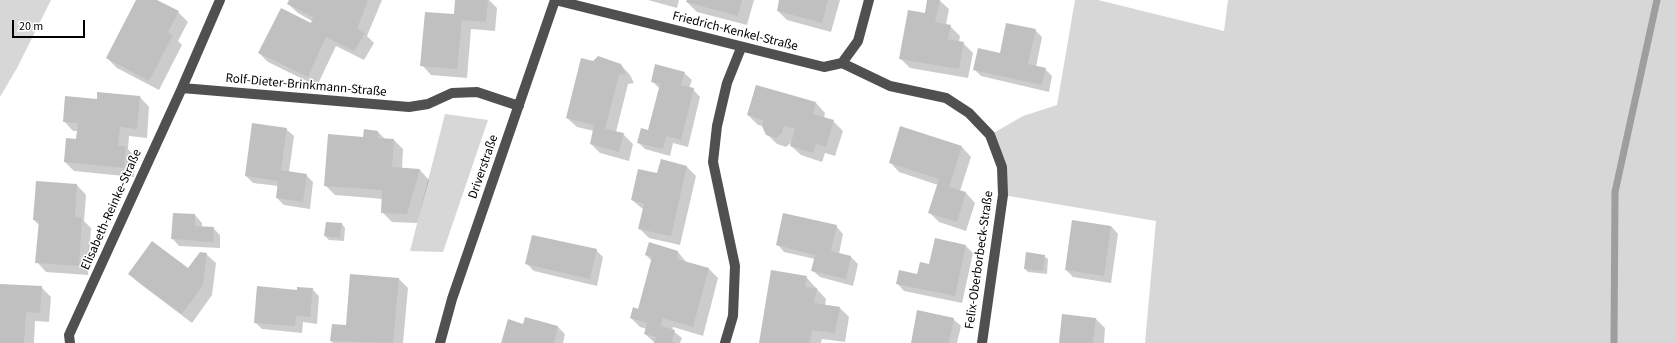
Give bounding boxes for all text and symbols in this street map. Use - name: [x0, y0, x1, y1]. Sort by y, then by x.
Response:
- street label: Friedrich-Kenkel-Straße: [671, 9, 799, 55]
- scale bar: [14, 12, 87, 38]
- text: 20 m: [19, 18, 43, 35]
- street label: Rolf-Dieter-Brinkmann-Straße: [225, 71, 387, 101]
- street label: Driverstraße: [466, 133, 502, 201]
- street label: Elisabeth-Reinke-Straße: [78, 147, 146, 273]
- street label: Felix-Oberborbeck-Straße: [963, 190, 997, 330]

